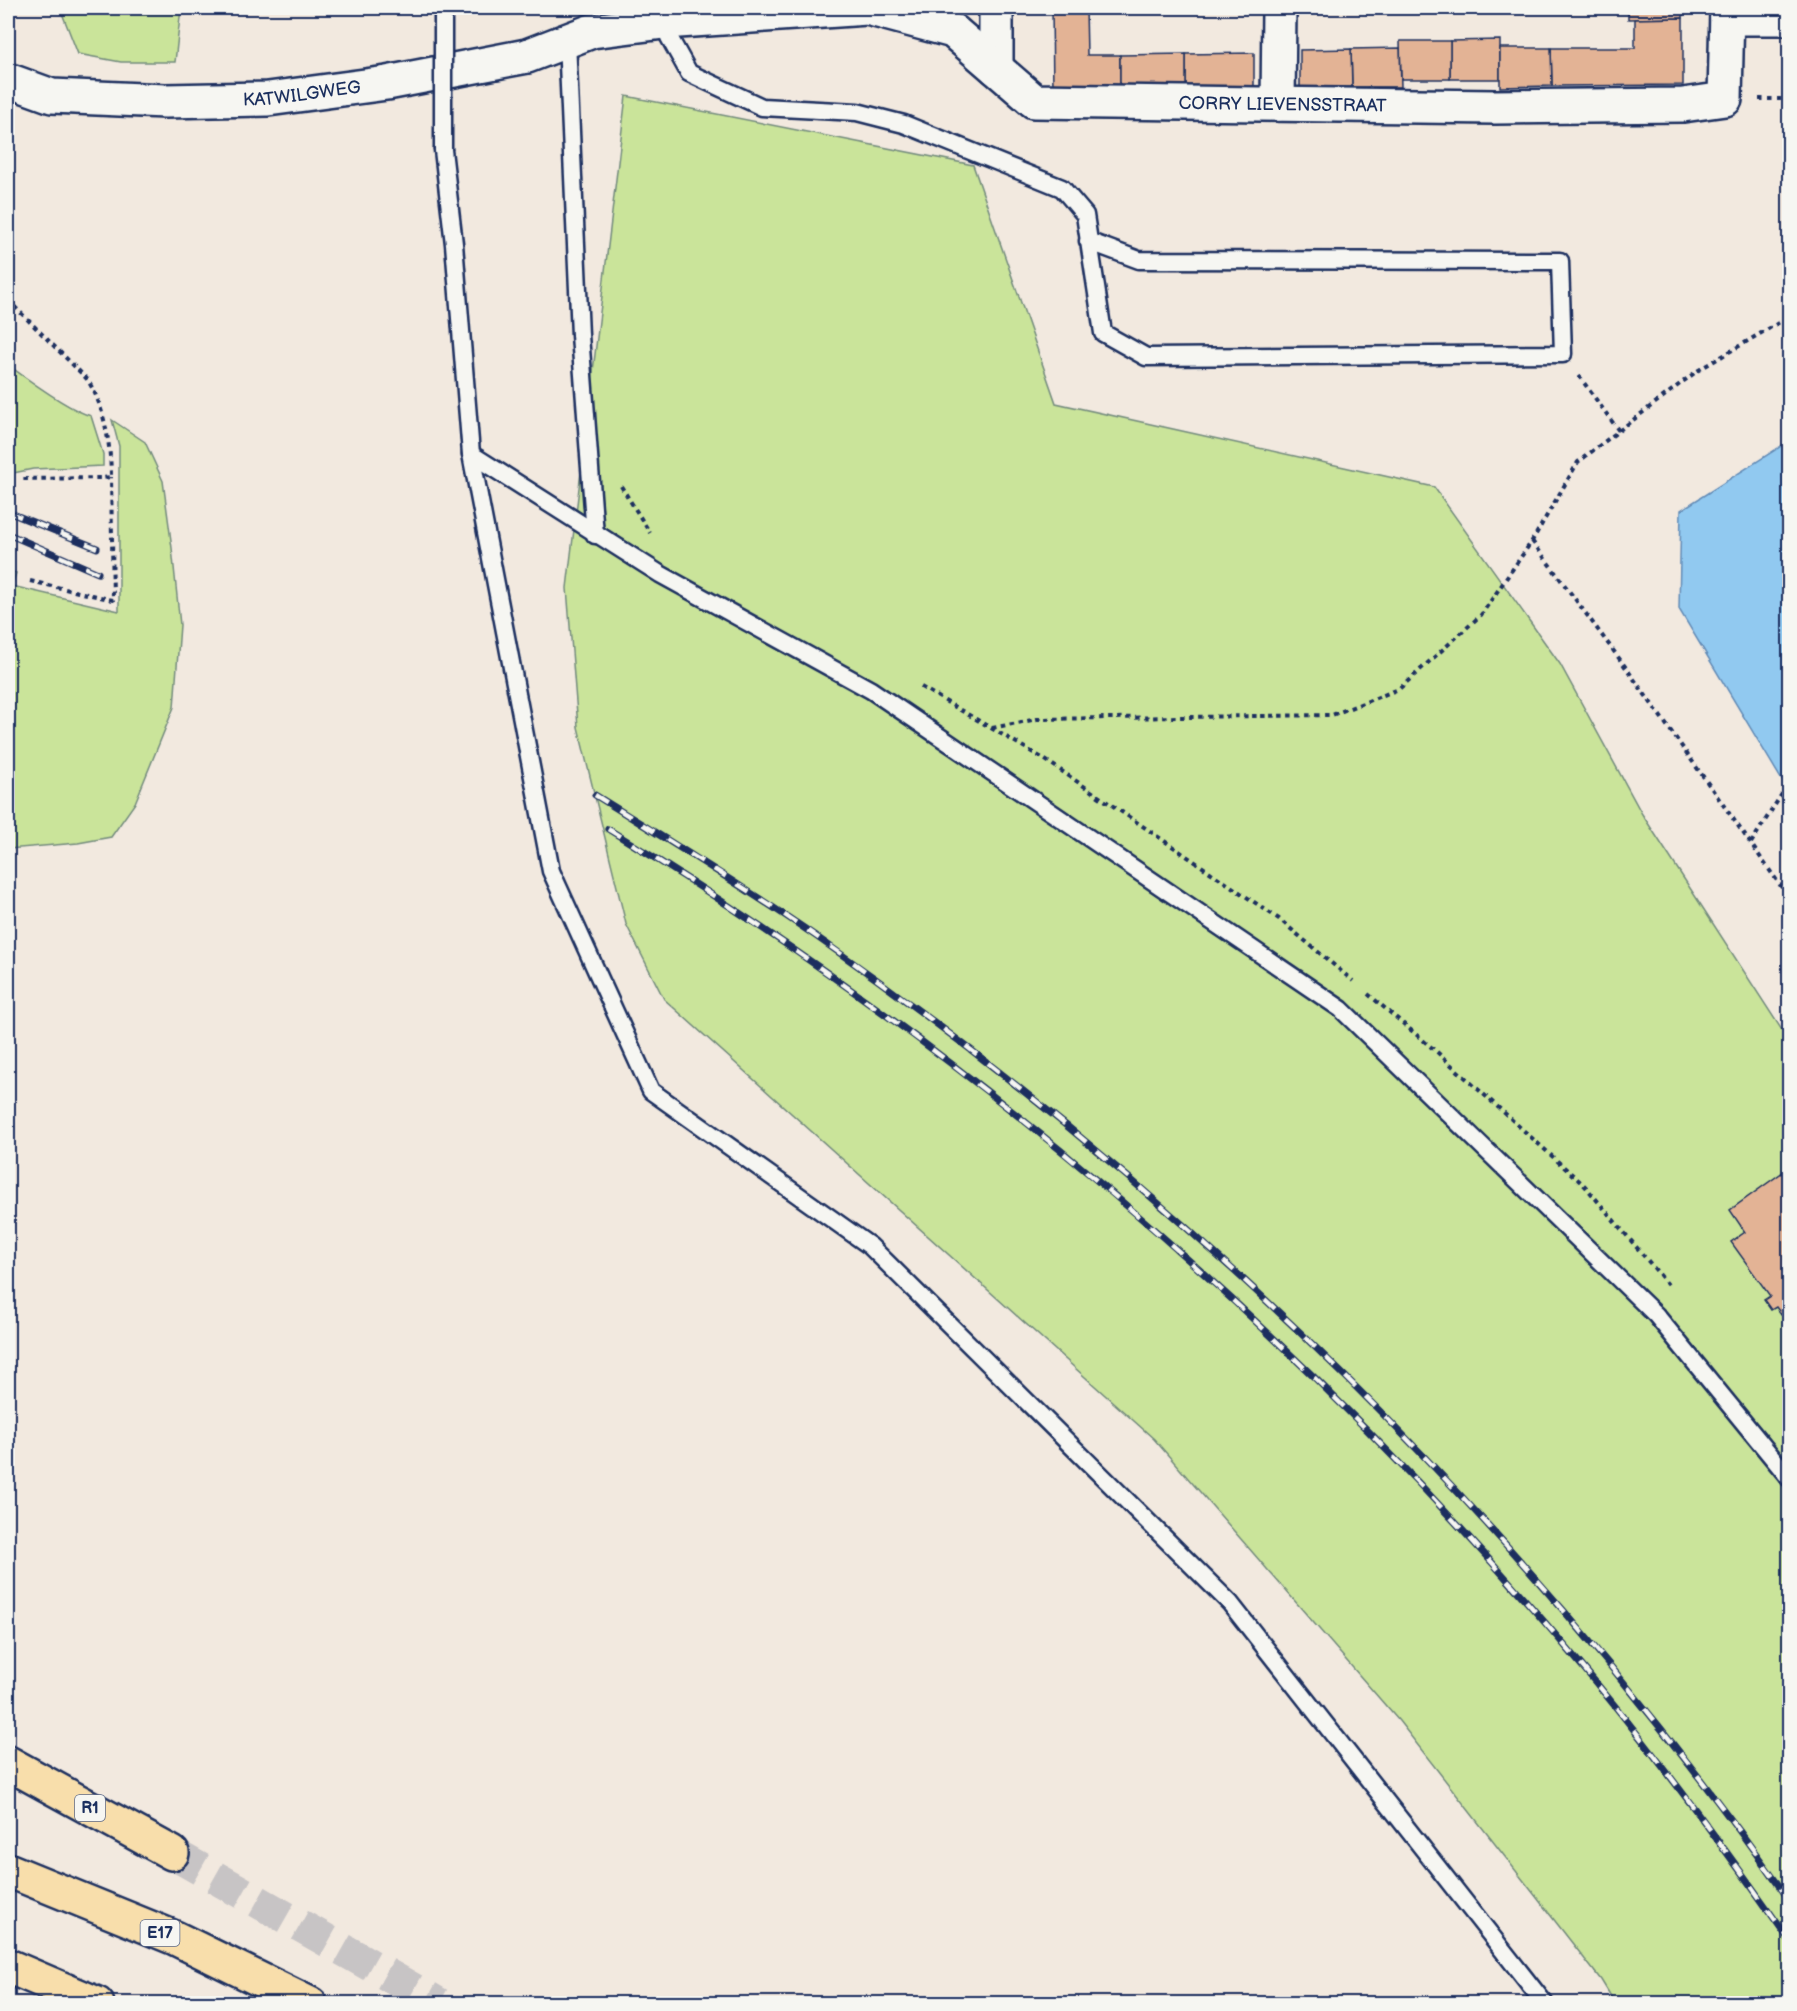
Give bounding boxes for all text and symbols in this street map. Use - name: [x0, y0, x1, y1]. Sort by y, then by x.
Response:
- street label: KATWILGWEG: [243, 76, 362, 110]
- street label: CORRY LIEVENSSTRAAT: [1178, 92, 1387, 116]
- road number: R1: [75, 1795, 105, 1821]
- road number: E17: [140, 1920, 180, 1946]

